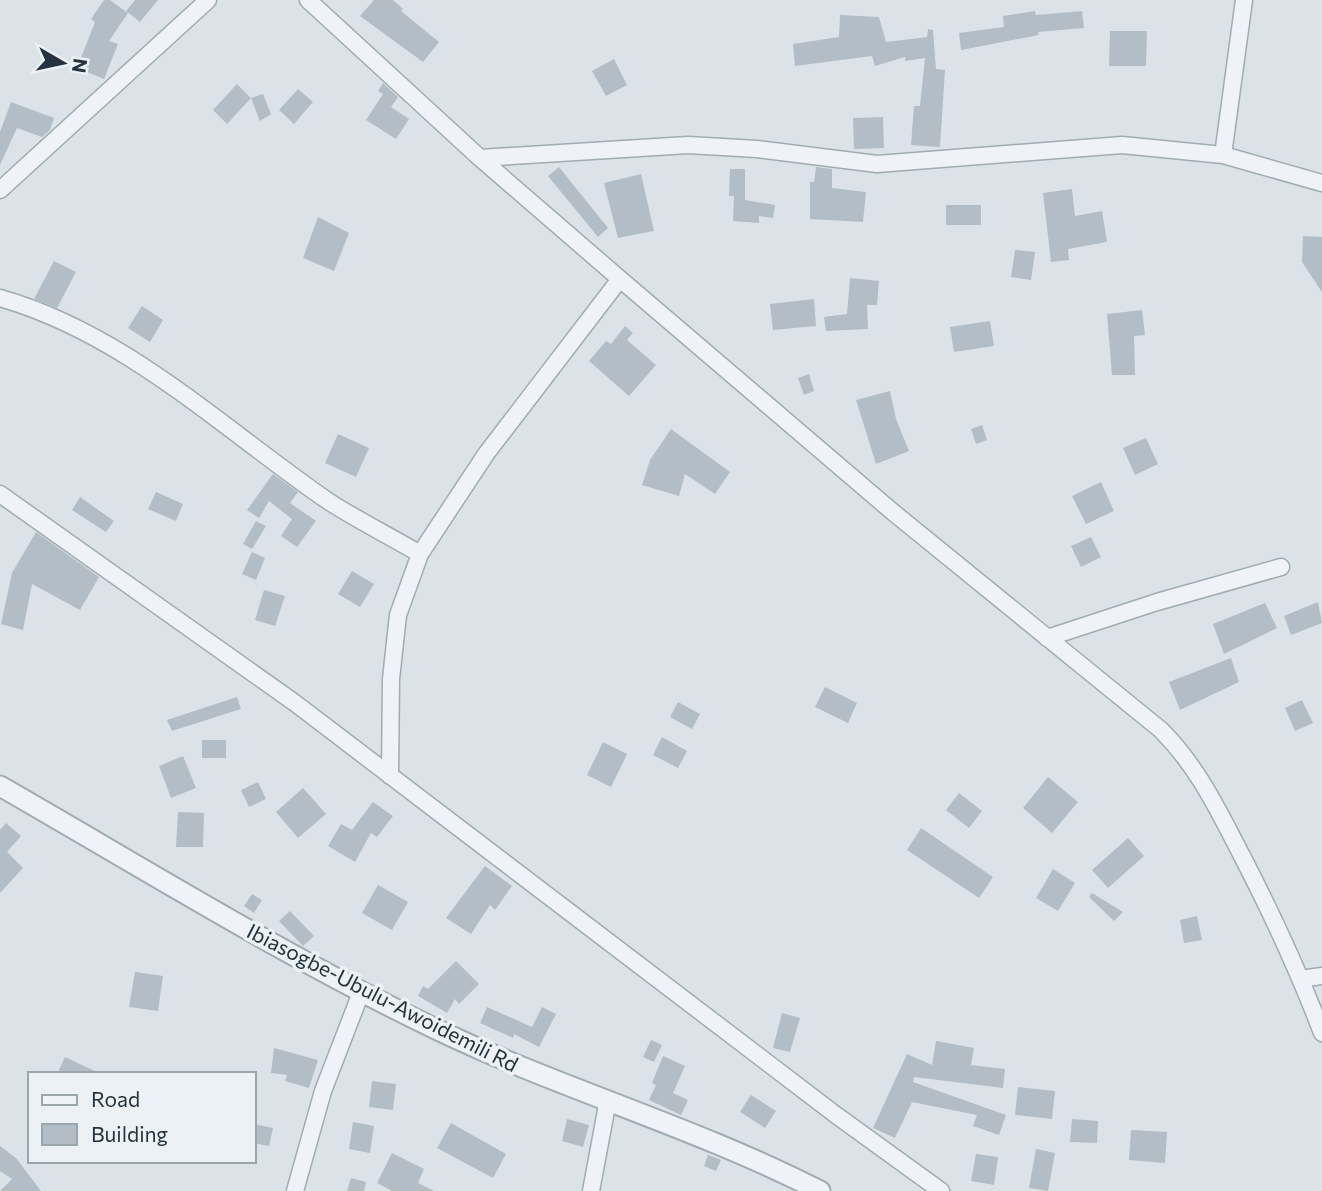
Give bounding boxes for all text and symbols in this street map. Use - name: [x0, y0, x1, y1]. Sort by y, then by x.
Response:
- north arrow: [28, 28, 98, 98]
- text: N: [68, 57, 93, 75]
- street label: Ibiasogbe-Ubulu-Awoidemili Rd: [243, 918, 523, 1076]
- legend: [28, 1072, 256, 1163]
- text: Road: [91, 1086, 140, 1111]
- text: Building: [91, 1121, 168, 1146]

